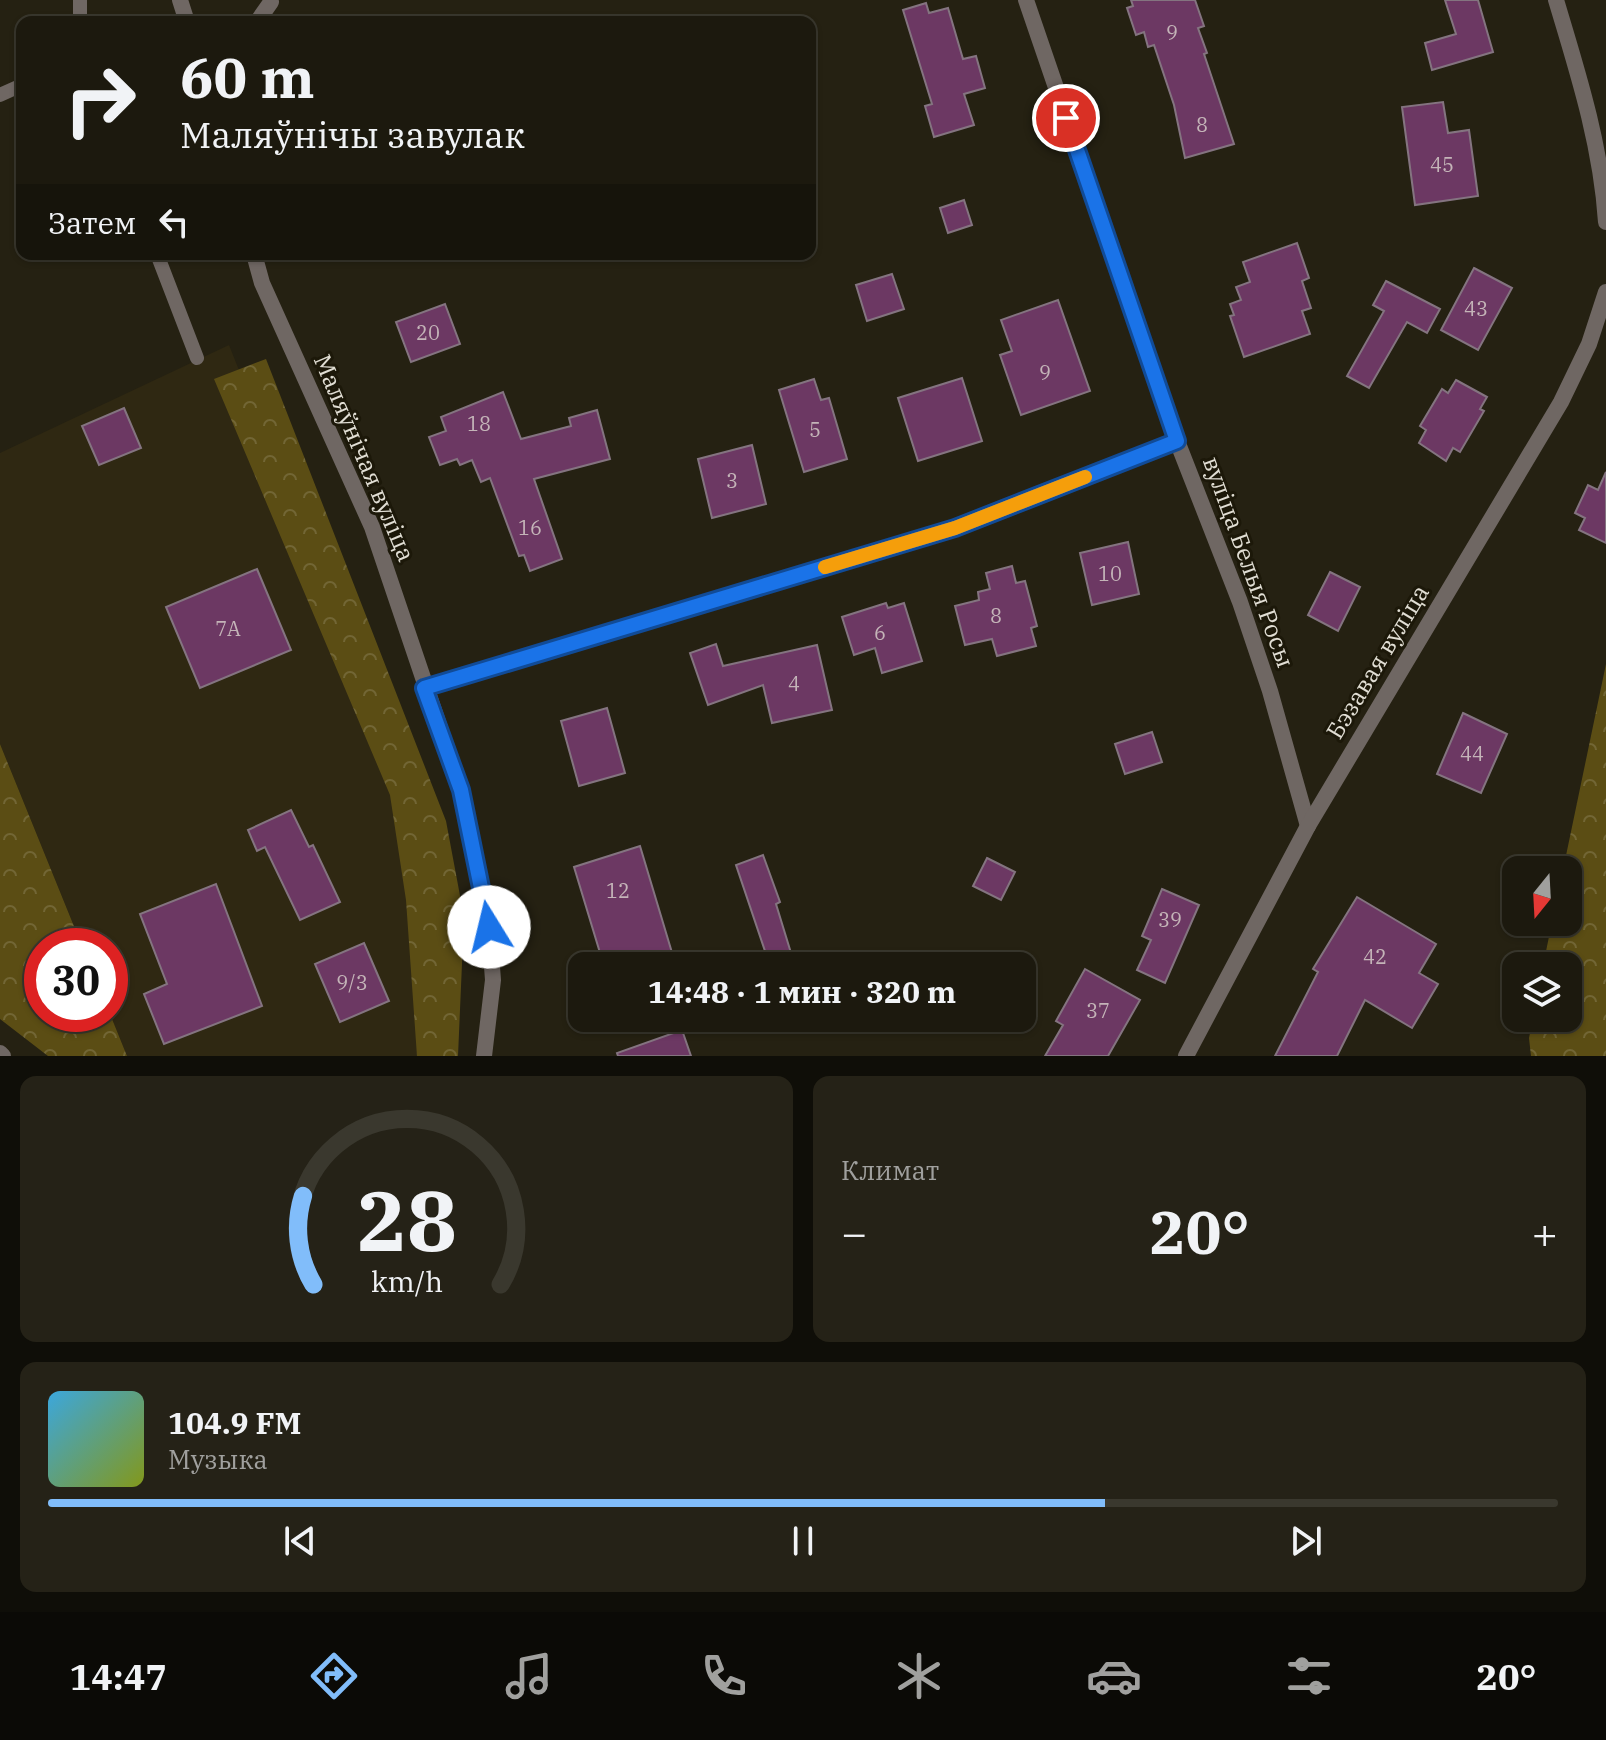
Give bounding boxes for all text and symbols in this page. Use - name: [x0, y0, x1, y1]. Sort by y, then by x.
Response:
- house number: 9: [1166, 19, 1178, 46]
- text: 60 m: [180, 41, 315, 113]
- icon: right: [48, 48, 152, 152]
- pin: [1032, 84, 1100, 152]
- icon: arrive: [1044, 96, 1088, 140]
- text: Маляўнічы завулак: [180, 111, 525, 158]
- house number: 8: [1196, 111, 1208, 138]
- house number: 45: [1430, 151, 1454, 178]
- icon: left: [152, 200, 196, 244]
- text: Затем: [48, 203, 136, 242]
- house number: 43: [1464, 295, 1488, 322]
- house number: 20: [416, 319, 440, 346]
- street label: Маляўнічая вуліца: [307, 349, 423, 566]
- house number: 9: [1039, 359, 1051, 386]
- house number: 18: [467, 410, 491, 437]
- house number: 5: [809, 416, 821, 443]
- street label: вуліца Белыя Росы: [1196, 452, 1302, 672]
- house number: 3: [726, 467, 738, 494]
- house number: 16: [518, 514, 542, 541]
- house number: 10: [1098, 560, 1122, 587]
- street label: Бэзавая вуліца: [1318, 578, 1436, 745]
- house number: 8: [990, 602, 1002, 629]
- house number: 7А: [215, 615, 241, 642]
- house number: 6: [874, 619, 886, 646]
- house number: 4: [788, 670, 800, 697]
- house number: 44: [1460, 740, 1484, 767]
- north arrow: [1502, 856, 1582, 936]
- map controls: [1502, 856, 1582, 1032]
- house number: 12: [606, 877, 630, 904]
- position arrow: [447, 885, 531, 969]
- house number: 39: [1158, 906, 1182, 933]
- speed limit sign: 30: [24, 928, 128, 1032]
- house number: 42: [1363, 943, 1387, 970]
- button: layers: [1502, 952, 1582, 1032]
- house number: 9/3: [336, 969, 368, 996]
- text: 14:48 · 1 мин · 320 m: [648, 972, 956, 1011]
- house number: 37: [1086, 997, 1110, 1024]
- text: Климат: [841, 1153, 939, 1187]
- text: 28: [357, 1166, 456, 1274]
- text: 20°: [1149, 1192, 1250, 1271]
- text: −: [841, 1204, 867, 1261]
- text: +: [1532, 1204, 1558, 1261]
- text: km/h: [370, 1263, 443, 1300]
- text: 104.9 FM: [168, 1403, 301, 1442]
- text: Музыка: [168, 1442, 268, 1476]
- icon: previous: [278, 1519, 322, 1563]
- icon: pause: [781, 1519, 825, 1563]
- icon: next: [1284, 1519, 1328, 1563]
- icon: directions: [306, 1648, 362, 1704]
- icon: music: [501, 1648, 557, 1704]
- icon: phone: [696, 1648, 752, 1704]
- icon: climate: [891, 1648, 947, 1704]
- icon: car: [1086, 1648, 1142, 1704]
- icon: filters: [1281, 1648, 1337, 1704]
- text: 14:47: [70, 1653, 167, 1700]
- text: 20°: [1476, 1653, 1536, 1700]

